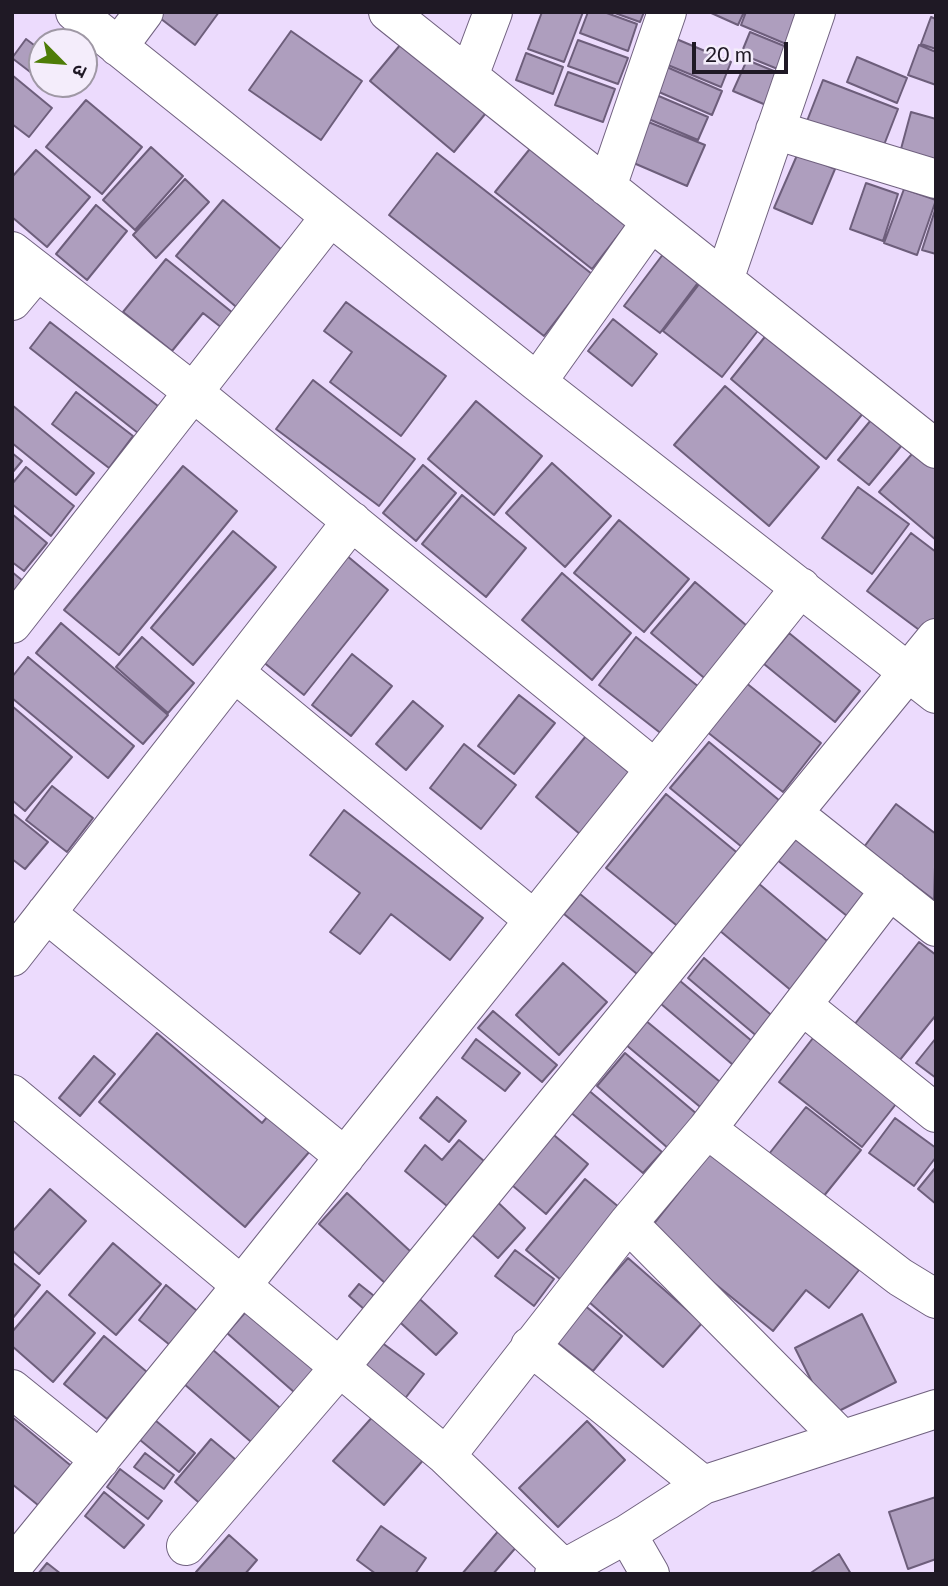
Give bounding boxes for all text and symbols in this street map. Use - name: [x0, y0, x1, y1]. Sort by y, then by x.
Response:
- north arrow: [28, 28, 98, 98]
- scale bar: [696, 28, 792, 72]
- text: 20 m: [705, 41, 752, 66]
- text: उ: [68, 61, 93, 81]

